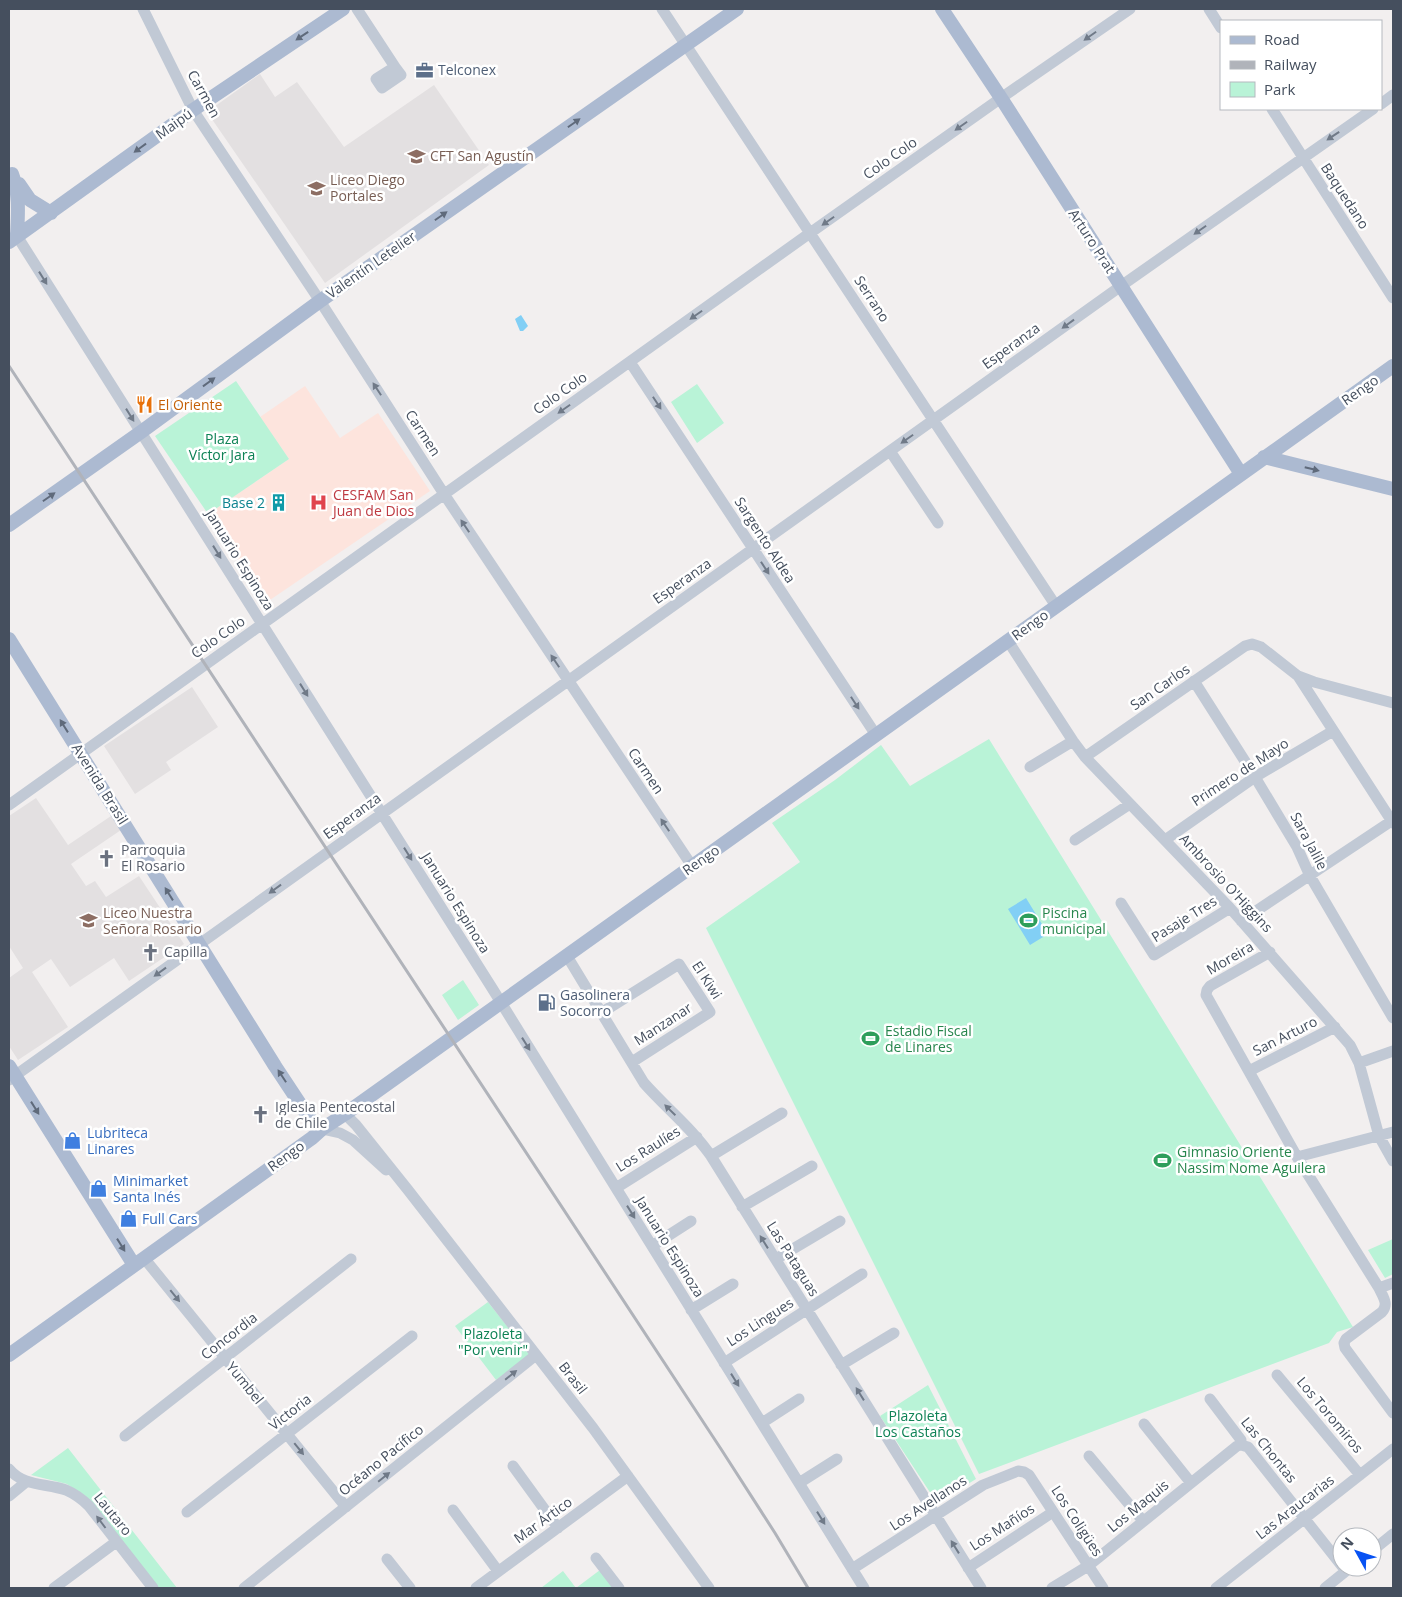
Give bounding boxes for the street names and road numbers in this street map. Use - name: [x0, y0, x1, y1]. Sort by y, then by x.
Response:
- street label: Carmen: [184, 67, 225, 121]
- street label: Maipú: [152, 104, 196, 143]
- street label: Colo Colo: [859, 132, 921, 183]
- street label: Baquedano: [1317, 159, 1374, 232]
- street label: Arturo Prat: [1065, 205, 1120, 276]
- street label: Valentín Letelier: [322, 226, 420, 303]
- street label: Serrano: [850, 272, 894, 326]
- street label: Esperanza: [978, 318, 1044, 373]
- street label: Colo Colo: [529, 367, 591, 418]
- street label: Rengo: [1337, 370, 1382, 409]
- street label: Carmen: [401, 406, 445, 460]
- street label: Sargento Aldea: [731, 493, 800, 586]
- street label: Januario Espinoza: [201, 504, 279, 614]
- street label: Esperanza: [649, 554, 715, 608]
- street label: Rengo: [1007, 605, 1052, 644]
- street label: Colo Colo: [187, 611, 249, 662]
- street label: San Carlos: [1126, 659, 1194, 714]
- street label: Primero de Mayo: [1188, 733, 1292, 810]
- street label: Avenida Brasil: [68, 740, 133, 828]
- street label: Carmen: [624, 744, 669, 797]
- street label: Esperanza: [319, 788, 385, 843]
- street label: Sara Jalile: [1286, 809, 1333, 873]
- street label: Ambrosio O'Higgins: [1176, 829, 1277, 936]
- street label: Rengo: [678, 840, 723, 879]
- street label: Januario Espinoza: [417, 847, 495, 957]
- street label: Pasaje Tres: [1147, 891, 1220, 946]
- street label: Moreira: [1203, 936, 1257, 979]
- street label: El Kiwi: [688, 957, 727, 1002]
- street label: Manzanar: [630, 998, 696, 1049]
- street label: San Arturo: [1249, 1011, 1320, 1060]
- street label: Los Raulíes: [612, 1121, 684, 1176]
- street label: Rengo: [263, 1136, 308, 1175]
- street label: Januario Espinoza: [631, 1191, 709, 1301]
- street label: Las Pataguas: [763, 1218, 824, 1300]
- street label: Los Lingues: [723, 1293, 797, 1350]
- street label: Concordia: [197, 1308, 261, 1364]
- street label: Yumbel: [222, 1358, 268, 1408]
- street label: Brasil: [555, 1358, 592, 1398]
- street label: Los Toromiros: [1293, 1373, 1368, 1457]
- street label: Victoria: [265, 1389, 315, 1434]
- street label: Las Chontas: [1237, 1413, 1302, 1487]
- street label: Océano Pacífico: [334, 1420, 427, 1500]
- street label: Los Avellanos: [886, 1470, 970, 1535]
- street label: Las Araucarias: [1252, 1470, 1338, 1543]
- street label: Los Maquis: [1103, 1475, 1173, 1536]
- street label: Los Coligües: [1047, 1482, 1108, 1560]
- street label: Lautaro: [90, 1488, 137, 1539]
- street label: Mar Ártico: [510, 1492, 576, 1547]
- street label: Los Mañíos: [966, 1498, 1038, 1555]

